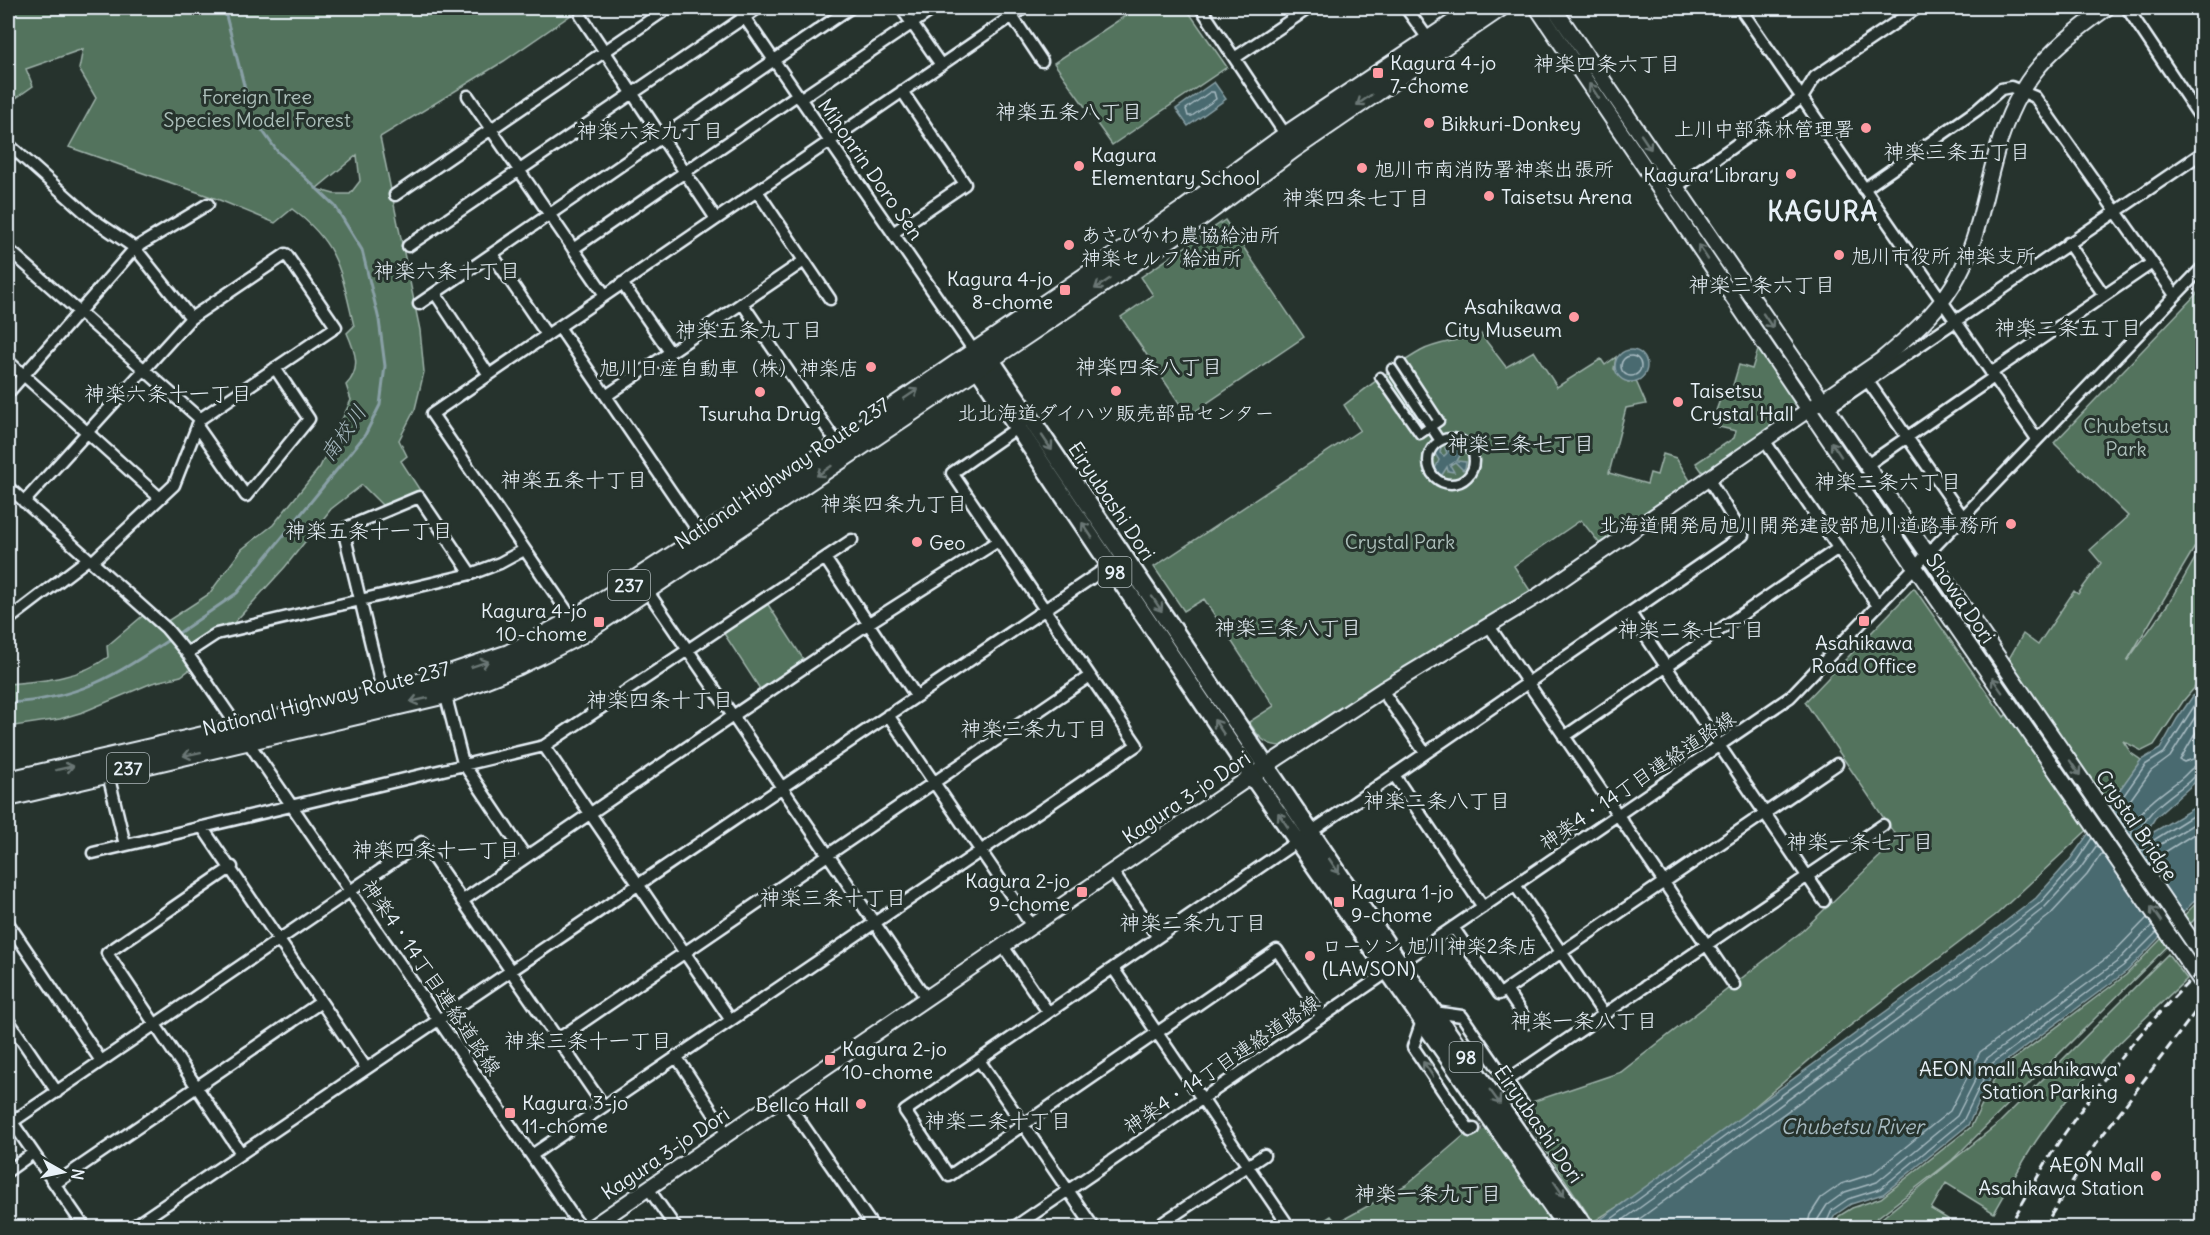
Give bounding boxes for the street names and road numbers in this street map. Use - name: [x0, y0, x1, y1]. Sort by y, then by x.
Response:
- street label: Mihonrin Doro Sen: [813, 93, 929, 245]
- street label: National Highway Route 237: [670, 392, 894, 554]
- street label: Eiryubashi Dori: [1063, 437, 1161, 565]
- street label: Showa Dori: [1921, 548, 2001, 648]
- road number: 98: [1098, 557, 1132, 587]
- road number: 237: [608, 570, 650, 600]
- street label: National Highway Route 237: [200, 655, 452, 741]
- street label: 神楽4・14丁目連絡道路線: [1534, 705, 1740, 855]
- street label: Kagura 3-jo Dori: [1117, 745, 1255, 849]
- road number: 237: [107, 753, 149, 783]
- street label: Crystal Bridge: [2091, 765, 2183, 885]
- street label: 神楽4・14丁目連絡道路線: [357, 874, 507, 1080]
- street label: 神楽4・14丁目連絡道路線: [1118, 989, 1324, 1139]
- road number: 98: [1450, 1042, 1482, 1072]
- street label: Eiryubashi Dori: [1489, 1060, 1589, 1188]
- street label: Kagura 3-jo Dori: [596, 1101, 734, 1205]

